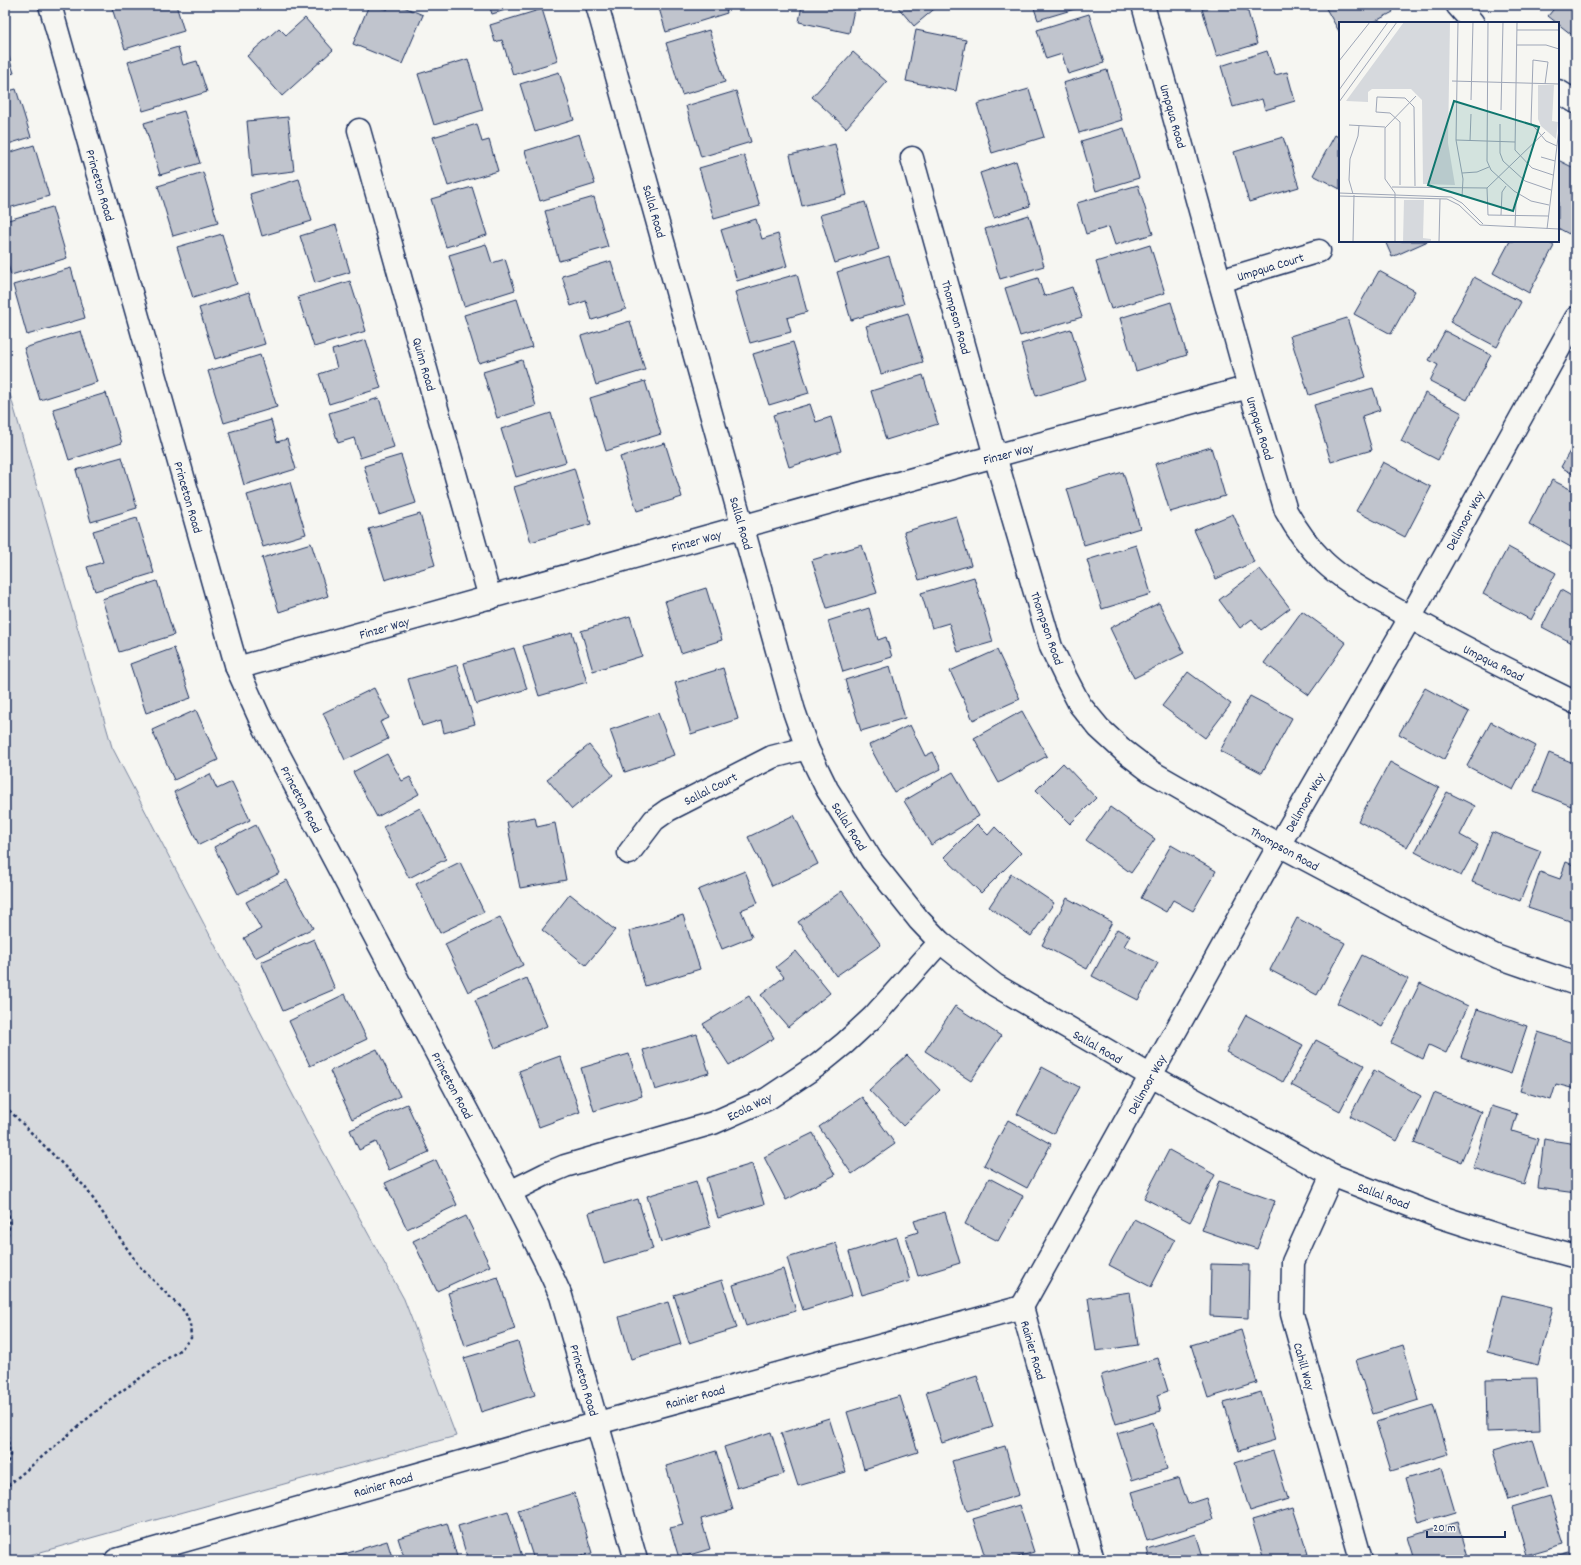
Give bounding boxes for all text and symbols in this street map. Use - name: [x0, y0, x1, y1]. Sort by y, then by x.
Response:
- inset map: [1339, 22, 1559, 242]
- street label: Umpqua Road: [1153, 82, 1190, 151]
- street label: Princeton Road: [79, 148, 118, 224]
- street label: Sallal Road: [636, 183, 669, 241]
- street label: Umpqua Court: [1235, 249, 1307, 288]
- street label: Thompson Road: [935, 278, 974, 357]
- street label: Quinn Road: [406, 336, 439, 394]
- street label: Umpqua Road: [1240, 394, 1277, 463]
- street label: Finzer Way: [981, 439, 1037, 471]
- street label: Princeton Road: [167, 460, 206, 536]
- street label: Dellmoor Way: [1442, 487, 1491, 555]
- street label: Sallal Road: [723, 495, 756, 553]
- street label: Finzer Way: [669, 526, 725, 559]
- street label: Thompson Road: [1024, 590, 1067, 668]
- street label: Finzer Way: [357, 613, 413, 646]
- street label: Umpqua Road: [1459, 641, 1527, 688]
- street label: Princeton Road: [274, 763, 326, 837]
- street label: Sallal Court: [681, 769, 741, 812]
- street label: Dellmoor Way: [1282, 769, 1331, 836]
- street label: Sallal Road: [825, 799, 870, 855]
- street label: Thompson Road: [1246, 823, 1322, 877]
- street label: Sallal Road: [1068, 1026, 1125, 1070]
- street label: Princeton Road: [425, 1049, 477, 1123]
- street label: Dellmoor Way: [1124, 1051, 1173, 1119]
- street label: Ecola Way: [724, 1089, 776, 1127]
- street label: Sallal Road: [1354, 1179, 1412, 1216]
- street label: Rainier Road: [1014, 1319, 1049, 1383]
- street label: Cahill Way: [1287, 1341, 1319, 1393]
- street label: Princeton Road: [563, 1343, 602, 1419]
- street label: Rainier Road: [664, 1381, 728, 1415]
- street label: Rainier Road: [352, 1469, 416, 1504]
- scale bar: [1427, 1513, 1505, 1539]
- text: 20 m: [1433, 1520, 1456, 1537]

